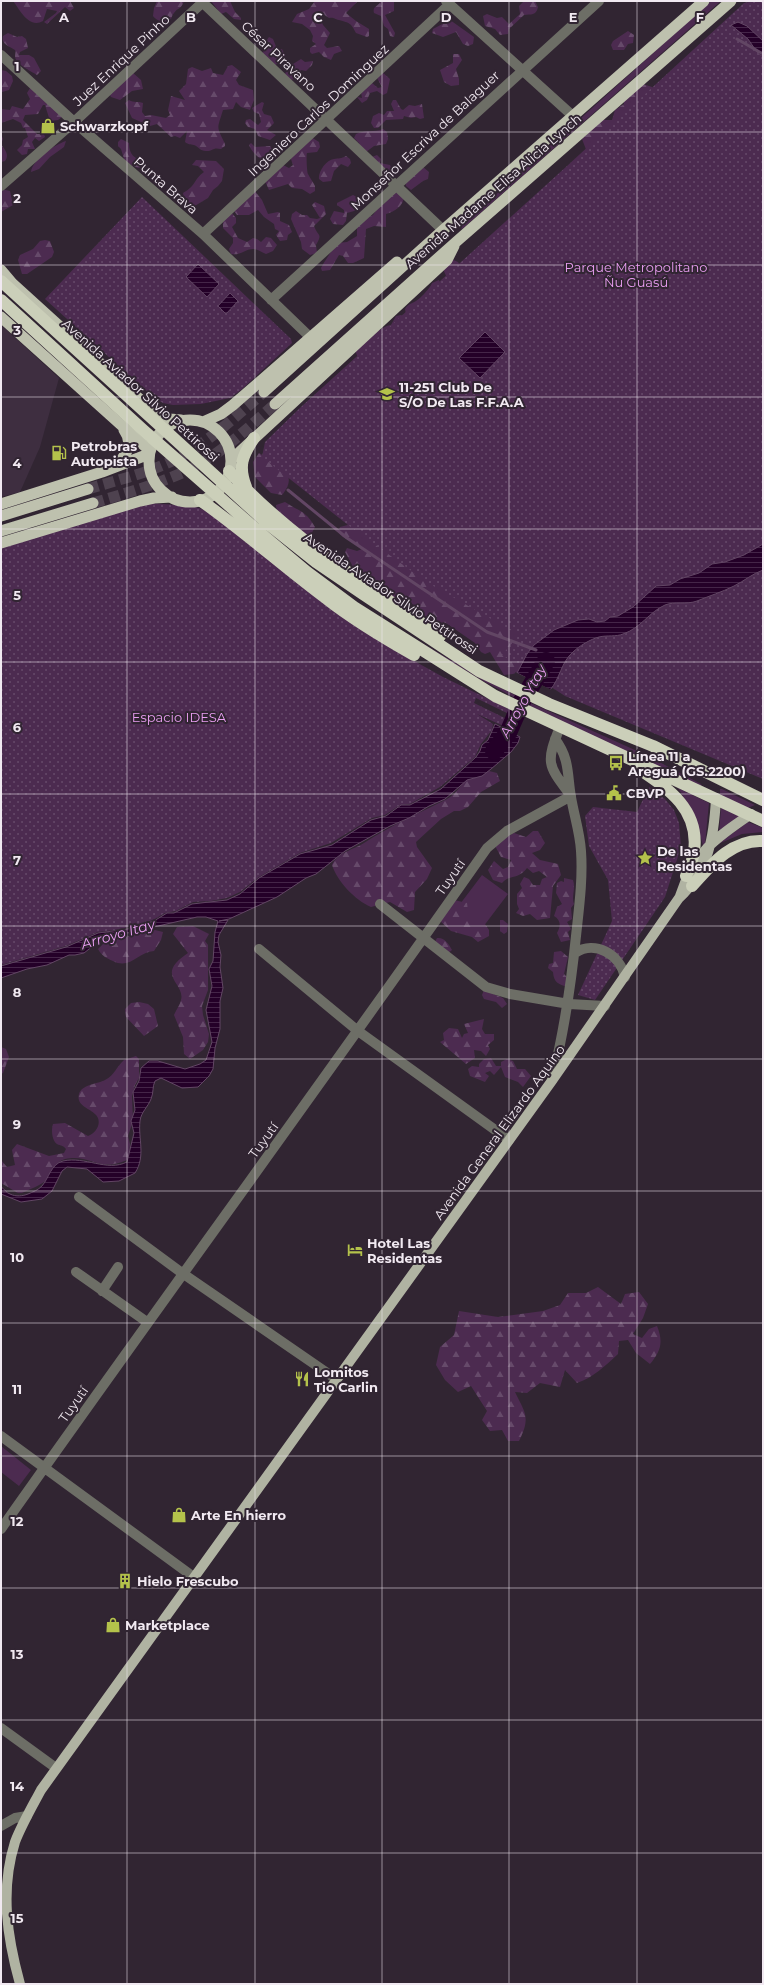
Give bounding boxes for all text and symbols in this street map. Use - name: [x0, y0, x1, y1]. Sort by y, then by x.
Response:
- text: A: [58, 9, 70, 25]
- text: B: [186, 9, 196, 25]
- text: D: [441, 9, 452, 25]
- text: E: [569, 9, 578, 25]
- text: F: [696, 9, 704, 25]
- street label: Juez Enrique Pinho: [69, 11, 173, 110]
- street label: César Piravano: [239, 18, 319, 94]
- street label: Ingeniero Carlos Dominguez: [244, 40, 392, 179]
- text: 1: [14, 58, 20, 74]
- street label: Monseñor Escriva de Balaguer: [347, 67, 503, 213]
- street label: Avenida Madame Elisa Alicia Lynch: [402, 110, 584, 272]
- shop icon: Schwarzkopf: [39, 117, 57, 135]
- place label: Schwarzkopf: [60, 118, 149, 134]
- street label: Punta Brava: [131, 153, 201, 217]
- text: 2: [13, 190, 21, 206]
- park label: Parque Metropolitano Ñu Guasú: [565, 259, 707, 290]
- street label: Avenida Aviador Silvio Pettirossi: [59, 315, 223, 465]
- text: 3: [12, 322, 21, 338]
- place label: 11-251 Club De S/O De Las F.F.A.A: [399, 379, 525, 410]
- school or university icon: 11-251 Club De S/O De Las F.F.A.A: [378, 385, 396, 403]
- place label: Petrobras Autopista: [70, 438, 137, 469]
- fuel station icon: Petrobras Autopista: [50, 444, 68, 462]
- text: 4: [13, 455, 22, 471]
- street label: Avenida Aviador Silvio Pettirossi: [301, 529, 481, 657]
- text: 5: [13, 587, 21, 603]
- water label: Arroyo Ytay: [495, 660, 551, 742]
- park label: Espacio IDESA: [132, 709, 227, 725]
- text: 6: [13, 719, 22, 735]
- place label: Línea 11 a Areguá (GS.2200): [627, 748, 746, 779]
- bus stop icon: Línea 11 a Areguá (GS.2200): [607, 754, 625, 772]
- public building icon: CBVP: [605, 784, 623, 802]
- place label: CBVP: [626, 785, 664, 801]
- place label: De las Residentas: [657, 843, 732, 874]
- place icon: De las Residentas: [636, 849, 654, 867]
- text: 7: [13, 852, 21, 868]
- street label: Tuyutí: [432, 855, 468, 898]
- water label: Arroyo Itay: [78, 914, 158, 953]
- text: 8: [13, 984, 22, 1000]
- street label: Avenida General Elizardo Aquino: [430, 1041, 568, 1223]
- text: 9: [13, 1116, 21, 1132]
- street label: Tuyutí: [245, 1119, 282, 1161]
- place label: Hotel Las Residentas: [367, 1235, 442, 1266]
- hotel icon: Hotel Las Residentas: [346, 1241, 364, 1259]
- text: 10: [10, 1249, 24, 1265]
- place label: Lomitos Tio Carlin: [314, 1364, 378, 1395]
- restaurant icon: Lomitos Tio Carlin: [293, 1370, 311, 1388]
- text: 11: [12, 1381, 22, 1397]
- street label: Tuyutí: [55, 1382, 91, 1425]
- shop icon: Arte En hierro: [170, 1506, 188, 1524]
- place label: Arte En hierro: [190, 1507, 287, 1523]
- text: 12: [11, 1513, 24, 1529]
- building icon: Hielo Frescubo: [116, 1572, 134, 1590]
- place label: Hielo Frescubo: [137, 1573, 239, 1589]
- shop icon: Marketplace: [104, 1616, 122, 1634]
- place label: Marketplace: [125, 1617, 210, 1633]
- text: 13: [11, 1646, 24, 1662]
- text: 14: [10, 1778, 24, 1794]
- text: 15: [11, 1910, 24, 1926]

